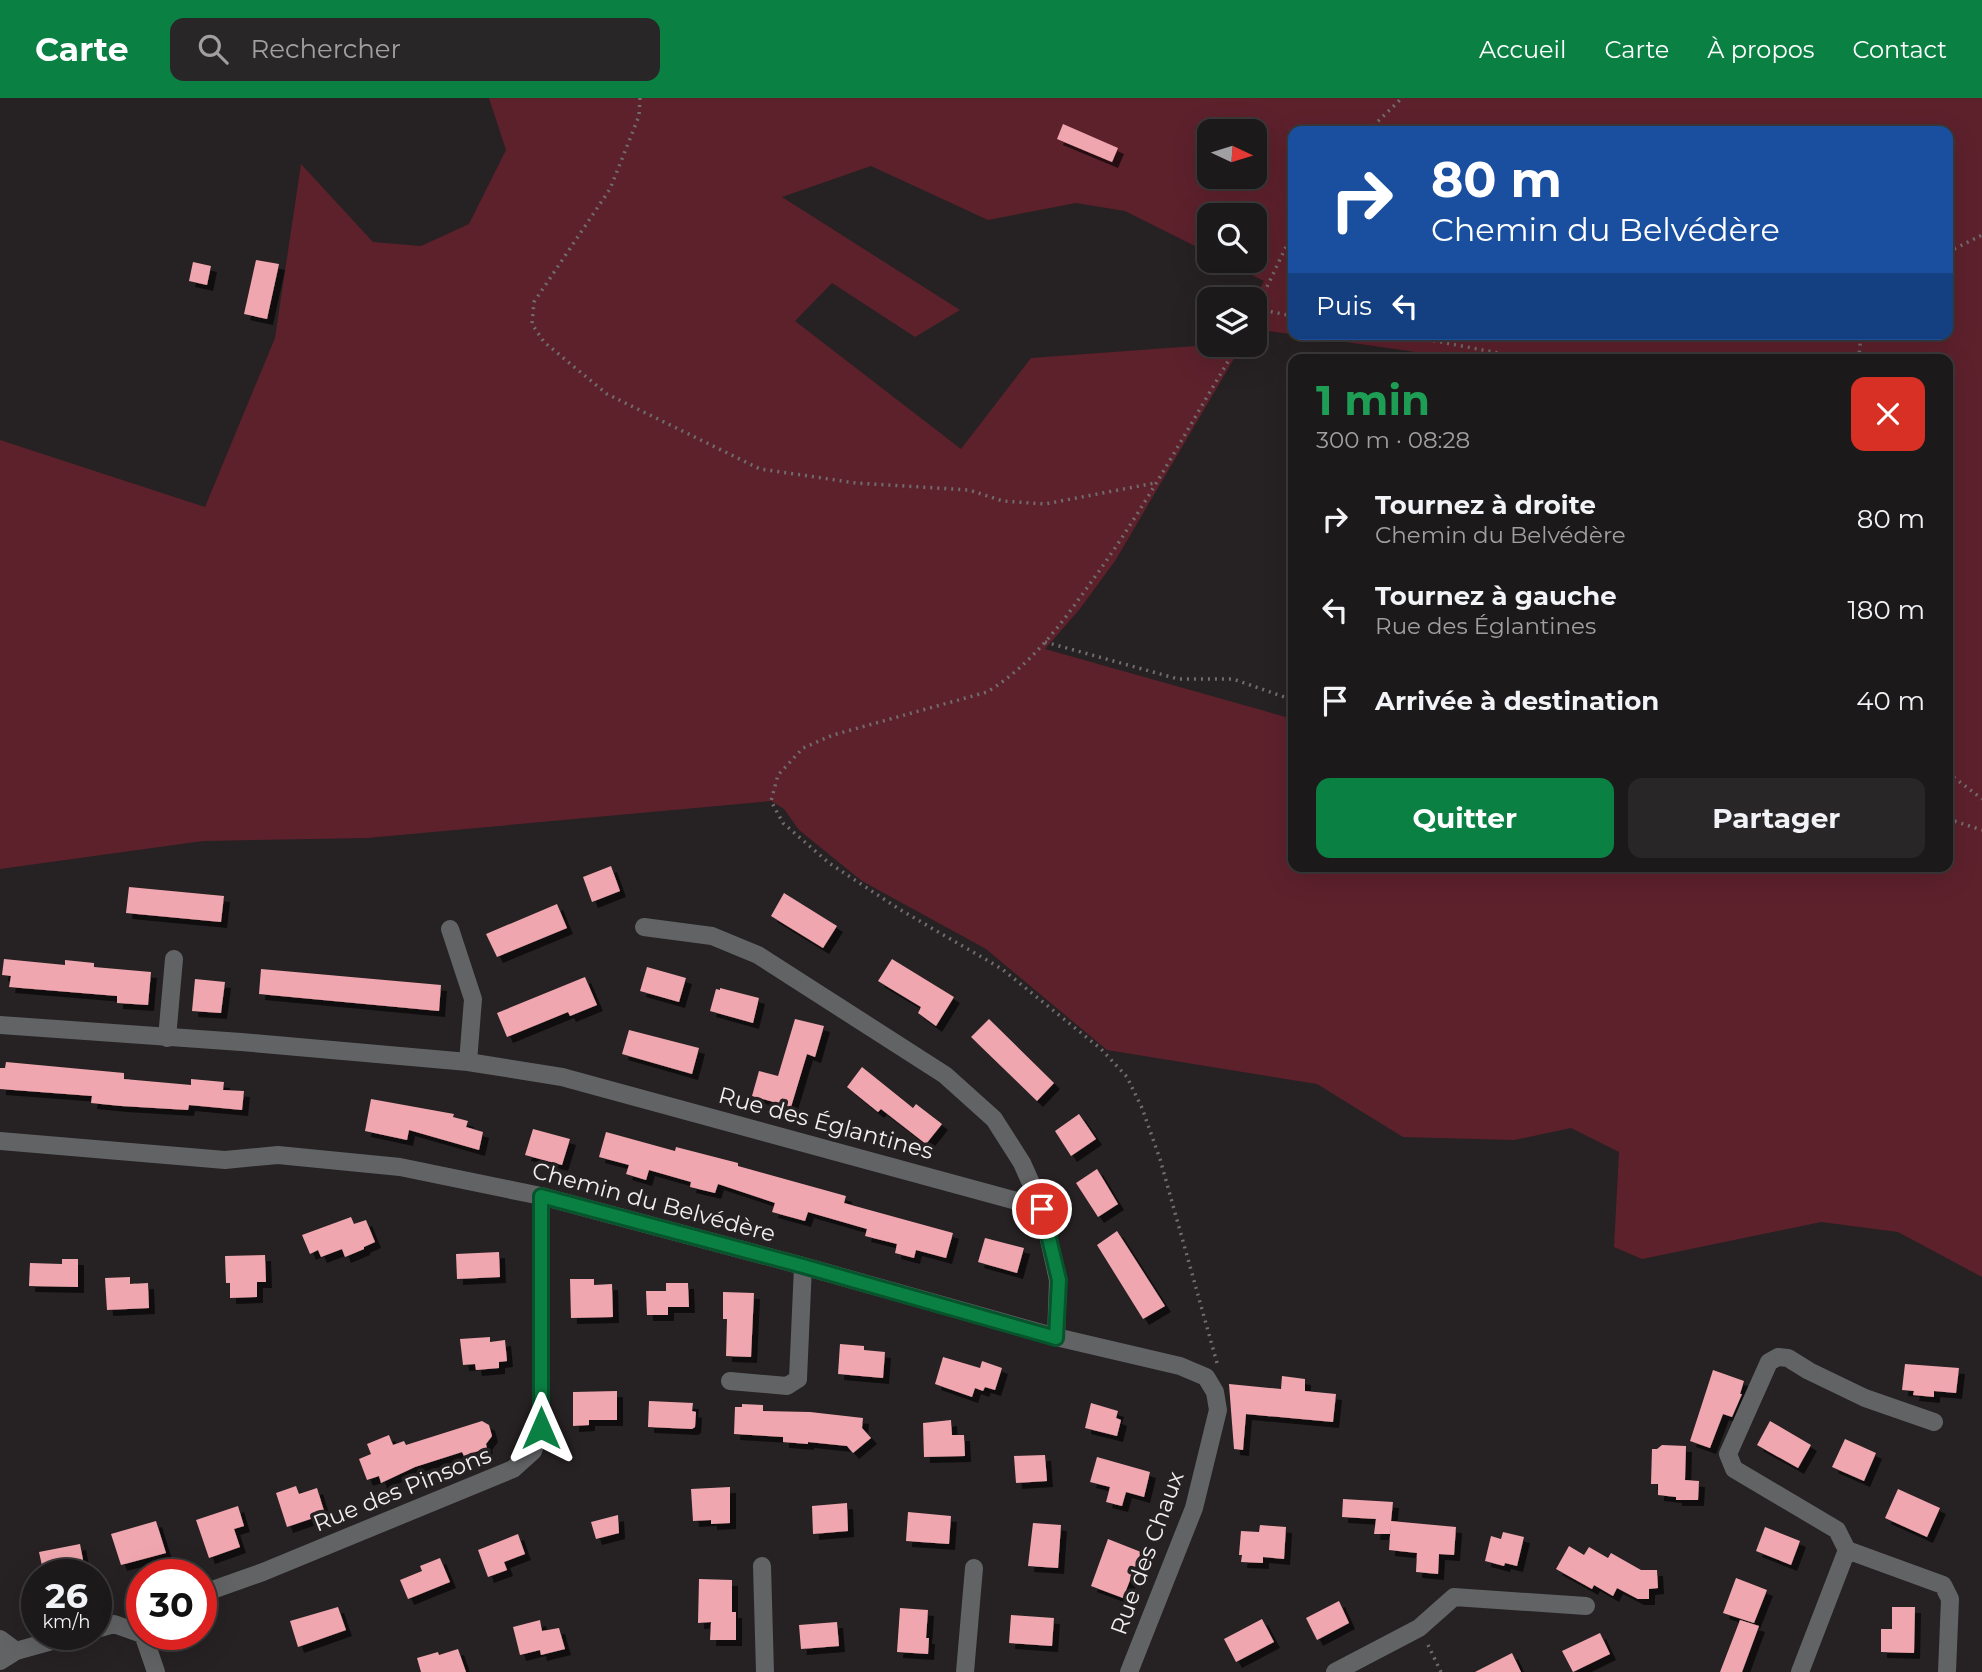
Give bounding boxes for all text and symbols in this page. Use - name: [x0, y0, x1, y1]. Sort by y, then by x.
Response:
- search box: [170, 18, 660, 81]
- text: Carte: [35, 29, 128, 69]
- icon: search: [194, 30, 232, 68]
- text: Rechercher: [250, 33, 401, 65]
- text: Accueil: [1479, 35, 1566, 64]
- text: Carte: [1604, 35, 1669, 64]
- text: À propos: [1707, 35, 1814, 64]
- text: Contact: [1852, 35, 1947, 64]
- north arrow: [1197, 119, 1267, 189]
- map controls: [1197, 119, 1267, 357]
- text: 80 m: [1431, 150, 1562, 209]
- icon: right: [1316, 154, 1407, 245]
- button: search: [1197, 203, 1267, 273]
- text: Chemin du Belvédère: [1431, 210, 1780, 249]
- button: layers: [1197, 287, 1267, 357]
- icon: left: [1386, 287, 1424, 325]
- text: Puis: [1316, 290, 1372, 322]
- text: 1 min: [1316, 374, 1430, 426]
- button: close: [1851, 377, 1925, 451]
- text: 300 m · 08:28: [1316, 426, 1470, 454]
- text: Tournez à droite: [1375, 489, 1596, 521]
- icon: right: [1316, 500, 1354, 538]
- text: 80 m: [1857, 503, 1925, 535]
- text: Chemin du Belvédère: [1375, 521, 1626, 549]
- text: Tournez à gauche: [1375, 580, 1617, 612]
- icon: left: [1316, 591, 1354, 629]
- text: 180 m: [1847, 594, 1925, 626]
- text: Rue des Églantines: [1375, 612, 1596, 640]
- icon: arrive: [1316, 682, 1354, 720]
- text: Arrivée à destination: [1375, 685, 1659, 717]
- text: 40 m: [1856, 685, 1925, 717]
- button: Quitter: [1316, 778, 1614, 858]
- button: Partager: [1628, 778, 1925, 858]
- street label: Rue des Églantines: [716, 1081, 936, 1165]
- street label: Chemin du Belvédère: [529, 1156, 779, 1248]
- pin: [1012, 1179, 1072, 1239]
- icon: arrive: [1023, 1190, 1061, 1228]
- position arrow: [504, 1391, 578, 1465]
- street label: Rue des Pinsons: [309, 1441, 495, 1537]
- street label: Rue des Chaux: [1104, 1467, 1190, 1639]
- speed limit sign: 30: [126, 1559, 217, 1650]
- text: 26: [45, 1574, 88, 1617]
- text: km/h: [42, 1611, 91, 1633]

